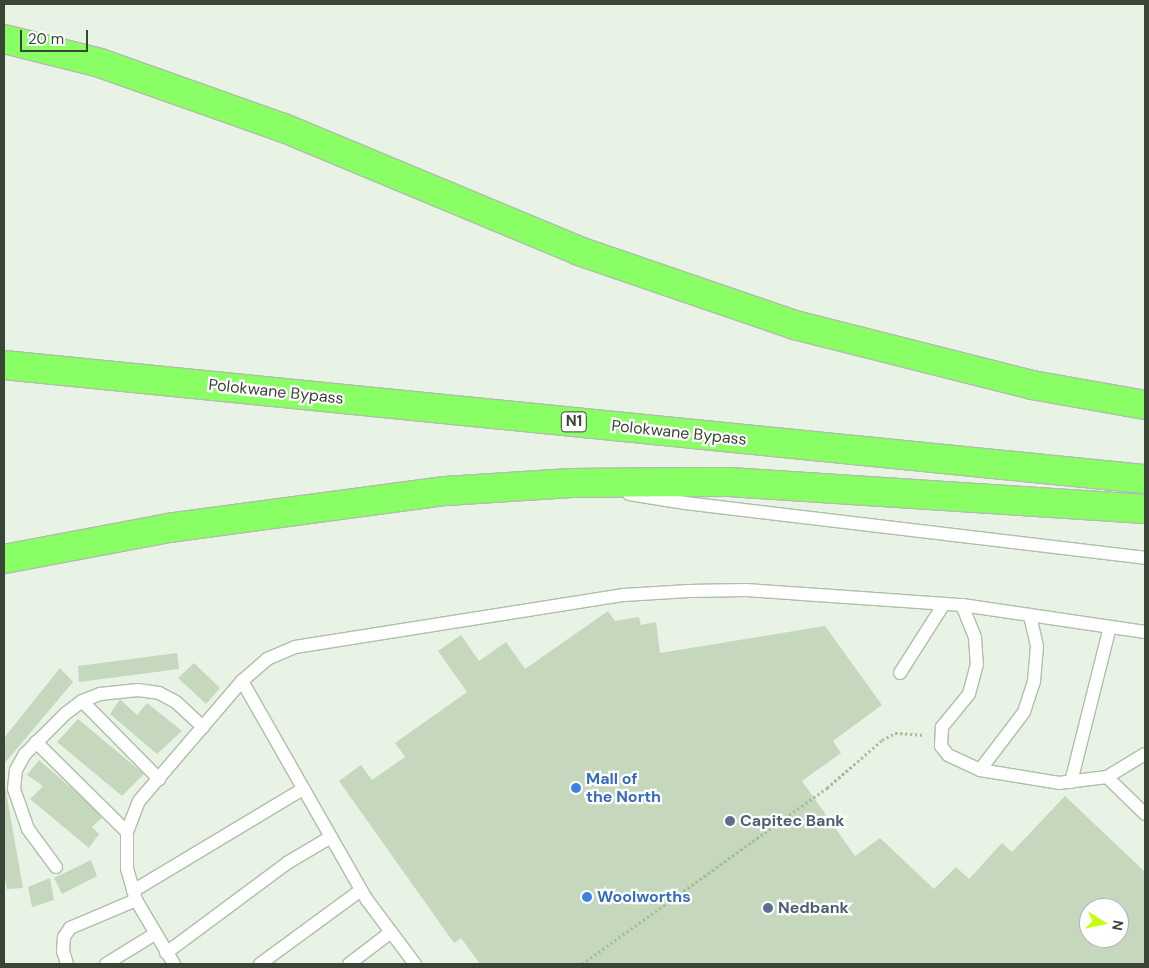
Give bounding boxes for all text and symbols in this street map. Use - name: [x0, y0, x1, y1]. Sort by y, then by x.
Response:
- scale bar: [22, 20, 90, 52]
- text: 20 m: [28, 29, 64, 49]
- street label: Polokwane Bypass: [207, 375, 345, 409]
- road number: N1: [560, 410, 588, 434]
- street label: Polokwane Bypass: [610, 416, 748, 450]
- place label: Mall of the North: [586, 769, 661, 807]
- marker: Mall of the North: [570, 782, 582, 794]
- place label: Capitec Bank: [740, 811, 845, 831]
- marker: Capitec Bank: [724, 815, 736, 827]
- place label: Woolworths: [597, 887, 691, 907]
- marker: Woolworths: [581, 891, 593, 903]
- place label: Nedbank: [778, 898, 849, 918]
- north arrow: [1079, 898, 1129, 948]
- marker: Nedbank: [762, 902, 774, 914]
- text: N: [1108, 919, 1128, 932]

